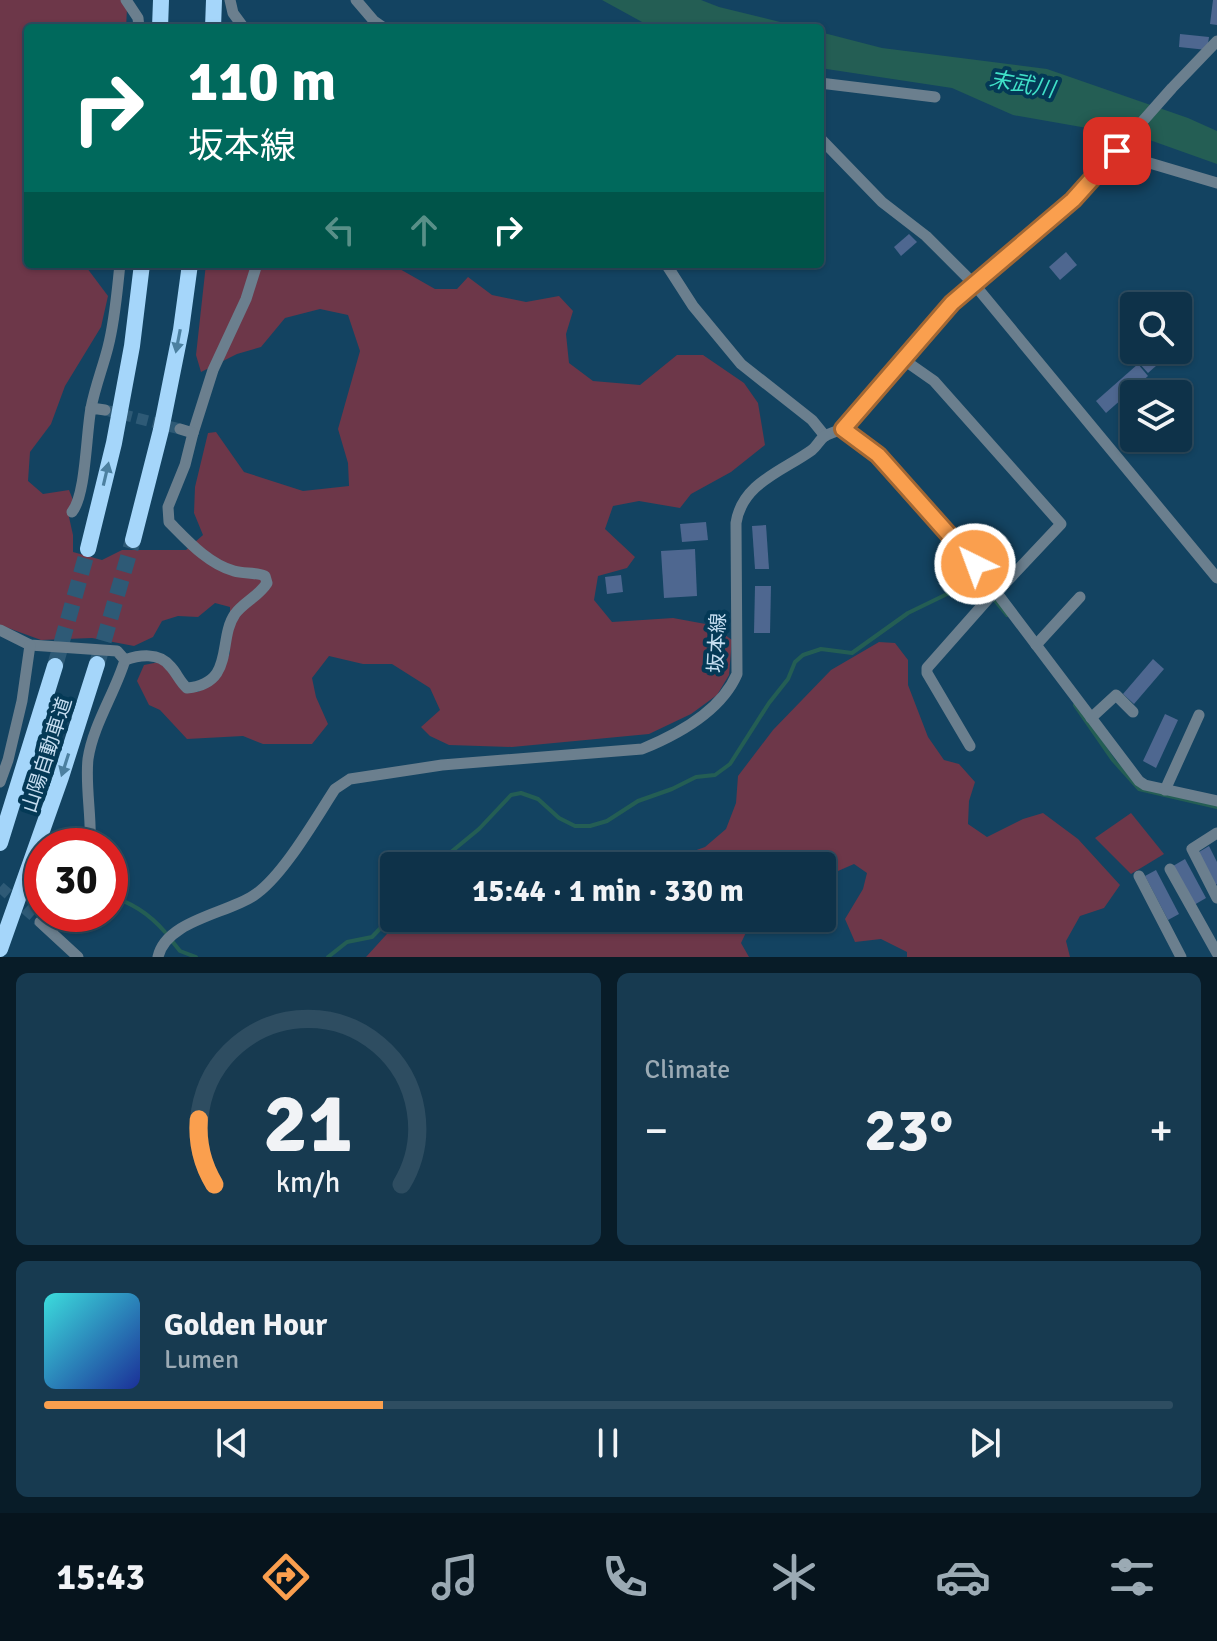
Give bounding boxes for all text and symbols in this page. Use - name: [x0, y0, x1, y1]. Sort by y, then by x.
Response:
- text: 110 m: [188, 47, 336, 116]
- icon: right: [56, 56, 160, 160]
- water label: 末武川: [987, 65, 1059, 103]
- pin: [1083, 117, 1151, 185]
- text: 坂本線: [188, 124, 296, 169]
- icon: arrive: [1095, 129, 1139, 173]
- icon: left: [318, 208, 362, 252]
- icon: ahead: [402, 208, 446, 252]
- icon: right: [486, 208, 530, 252]
- map controls: [1120, 292, 1192, 452]
- button: search: [1120, 292, 1192, 364]
- one-way arrow: [172, 329, 184, 354]
- button: layers: [1120, 380, 1192, 452]
- one-way arrow: [101, 461, 113, 486]
- position arrow: [933, 522, 1017, 606]
- street label: 坂本線: [703, 612, 731, 674]
- street label: 山陽自動車道: [17, 694, 77, 816]
- one-way arrow: [58, 753, 71, 777]
- speed limit sign: 30: [24, 828, 128, 932]
- text: 15:44 · 1 min · 330 m: [472, 873, 744, 910]
- text: Climate: [645, 1054, 730, 1086]
- text: 21: [263, 1073, 353, 1175]
- text: 23°: [864, 1094, 953, 1168]
- text: −: [645, 1104, 668, 1158]
- text: +: [1149, 1104, 1173, 1158]
- text: km/h: [276, 1165, 341, 1200]
- text: Golden Hour: [164, 1307, 327, 1344]
- text: Lumen: [164, 1344, 239, 1376]
- icon: previous: [210, 1421, 254, 1465]
- icon: pause: [586, 1421, 630, 1465]
- icon: next: [963, 1421, 1007, 1465]
- icon: directions: [258, 1549, 314, 1605]
- icon: music: [427, 1549, 483, 1605]
- icon: phone: [597, 1549, 653, 1605]
- icon: climate: [766, 1549, 822, 1605]
- icon: car: [935, 1549, 991, 1605]
- icon: filters: [1104, 1549, 1160, 1605]
- text: 15:43: [57, 1555, 145, 1600]

